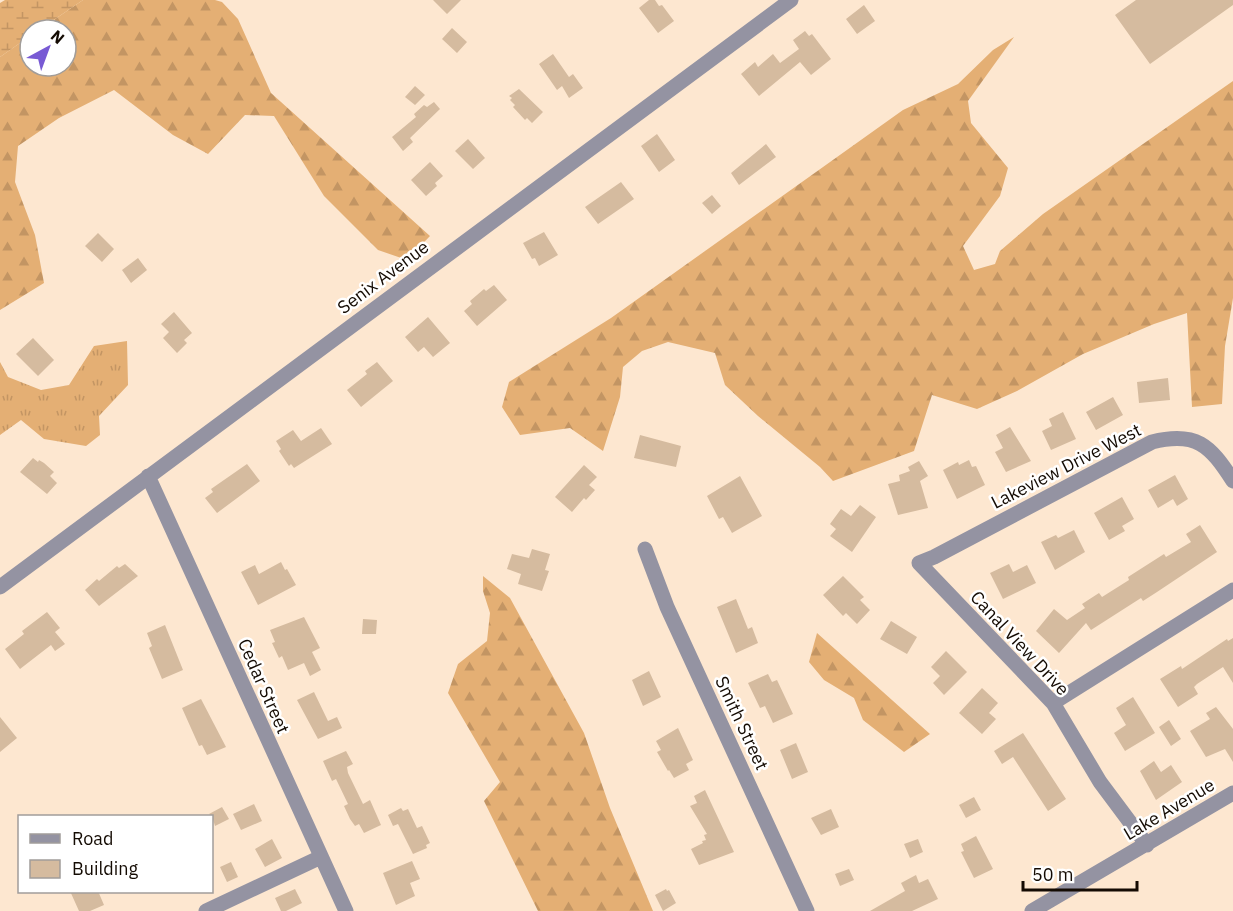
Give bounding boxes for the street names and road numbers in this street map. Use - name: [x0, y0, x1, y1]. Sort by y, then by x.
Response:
- street label: Senix Avenue: [333, 235, 433, 319]
- street label: Lakeview Drive West: [987, 418, 1145, 514]
- street label: Canal View Drive: [966, 586, 1074, 700]
- street label: Cedar Street: [233, 635, 295, 737]
- street label: Smith Street: [710, 672, 774, 774]
- street label: Lake Avenue: [1119, 773, 1219, 845]

